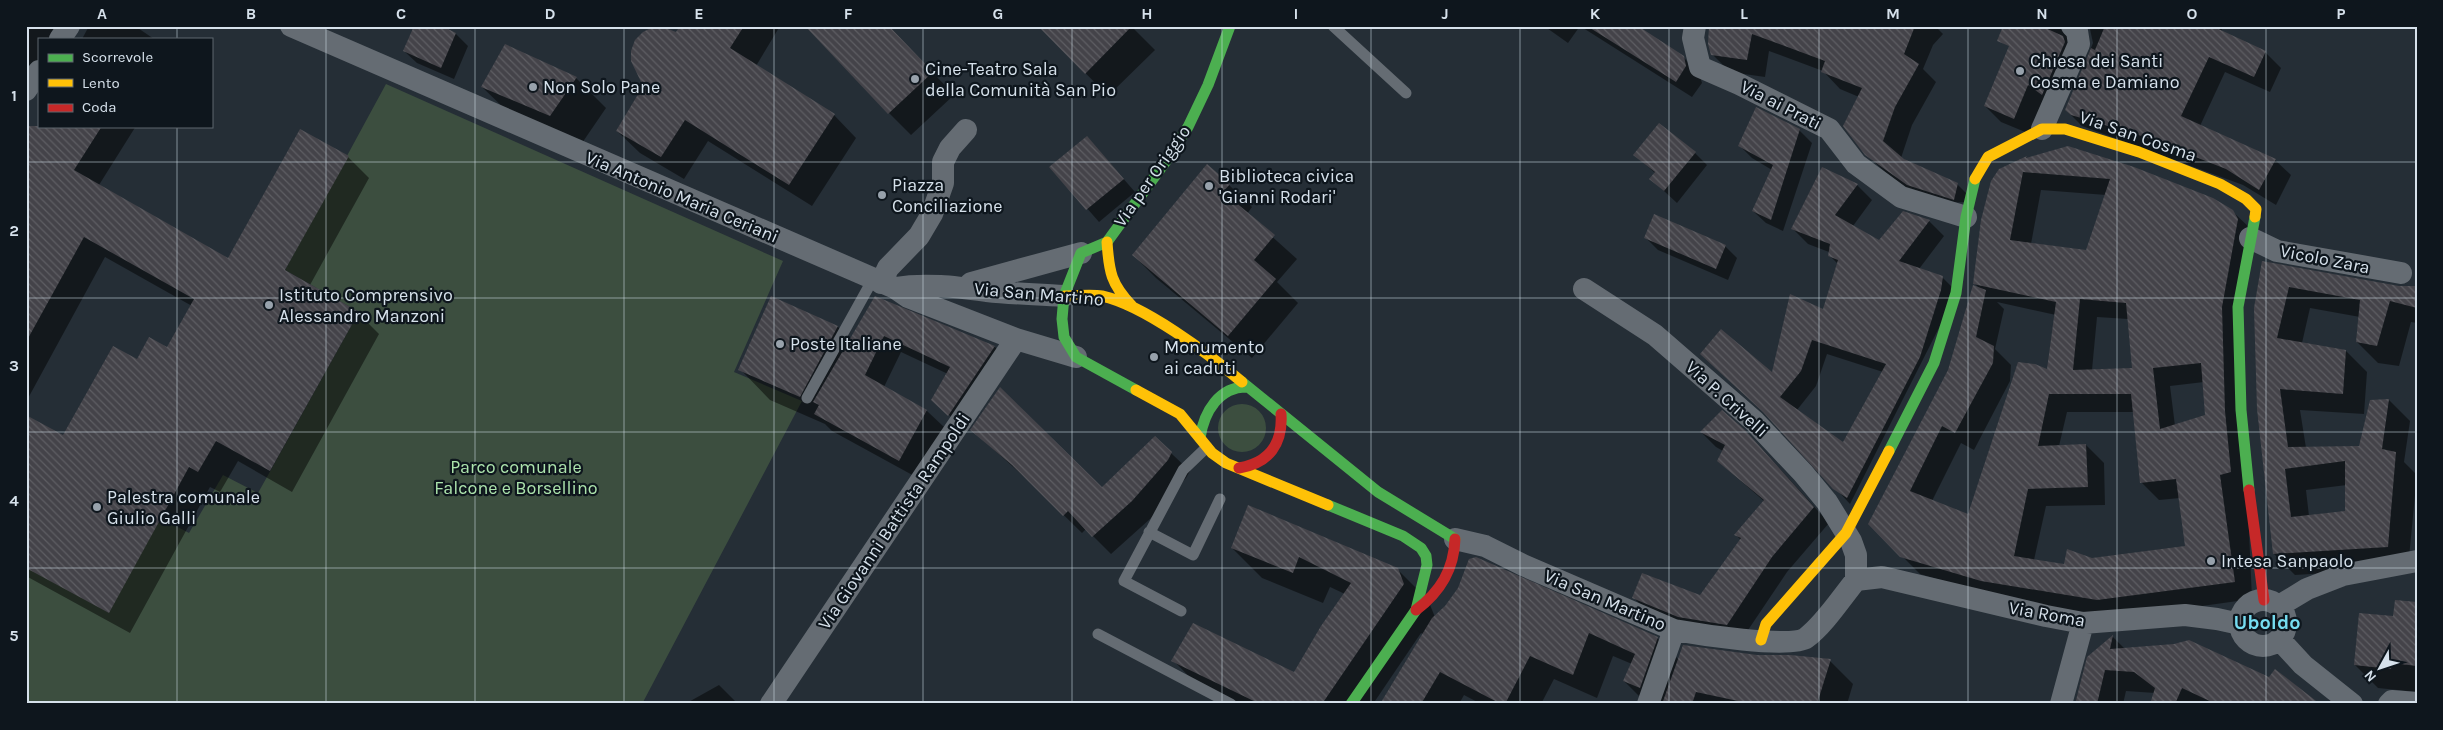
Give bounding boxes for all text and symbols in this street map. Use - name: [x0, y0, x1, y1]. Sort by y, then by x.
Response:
- text: A: [97, 4, 107, 23]
- text: B: [246, 4, 256, 23]
- text: C: [396, 4, 406, 23]
- text: D: [545, 4, 556, 23]
- text: E: [694, 4, 704, 23]
- text: F: [844, 4, 853, 23]
- text: G: [993, 4, 1003, 23]
- text: H: [1141, 4, 1153, 23]
- text: I: [1294, 4, 1298, 23]
- text: J: [1441, 4, 1449, 23]
- text: K: [1590, 4, 1601, 23]
- text: L: [1740, 4, 1748, 23]
- text: M: [1886, 4, 1900, 23]
- text: N: [2036, 4, 2048, 23]
- text: O: [2187, 4, 2198, 23]
- text: P: [2336, 4, 2346, 23]
- legend: [38, 38, 212, 128]
- text: Scorrevole: [82, 48, 153, 66]
- place label: Chiesa dei Santi Cosma e Damiano: [2030, 50, 2179, 93]
- place label: Cine-Teatro Sala della Comunità San Pio: [925, 58, 1116, 101]
- marker: Chiesa dei Santi Cosma e Damiano: [2014, 65, 2026, 77]
- marker: Cine-Teatro Sala della Comunità San Pio: [909, 73, 921, 85]
- text: Lento: [82, 74, 120, 92]
- street label: Via ai Prati: [1737, 75, 1825, 135]
- place label: Non Solo Pane: [543, 76, 660, 98]
- marker: Non Solo Pane: [527, 81, 539, 93]
- text: 1: [11, 86, 17, 105]
- text: Coda: [82, 98, 117, 116]
- street label: Via San Cosma: [2076, 106, 2200, 166]
- street label: Via per Origgio: [1109, 121, 1195, 231]
- street label: Via Antonio Maria Ceriani: [582, 146, 782, 248]
- place label: Biblioteca civica 'Gianni Rodari': [1219, 165, 1354, 208]
- place label: Piazza Conciliazione: [892, 174, 1003, 217]
- marker: Biblioteca civica 'Gianni Rodari': [1203, 180, 1215, 192]
- marker: Piazza Conciliazione: [876, 189, 888, 201]
- text: 2: [9, 221, 19, 240]
- street label: Vicolo Zara: [2278, 240, 2372, 278]
- street label: Via San Martino: [973, 277, 1105, 311]
- place label: Istituto Comprensivo Alessandro Manzoni: [279, 284, 453, 327]
- marker: Istituto Comprensivo Alessandro Manzoni: [263, 299, 275, 311]
- place label: Poste Italiane: [790, 333, 902, 355]
- place label: Monumento ai caduti: [1164, 336, 1264, 379]
- marker: Poste Italiane: [774, 338, 786, 350]
- marker: Monumento ai caduti: [1148, 351, 1160, 363]
- text: 3: [9, 356, 19, 375]
- street label: Via P. Crivelli: [1681, 356, 1773, 442]
- street label: Via Giovanni Battista Rampoldi: [813, 409, 975, 633]
- park label: Parco comunale Falcone e Borsellino: [434, 456, 598, 499]
- place label: Palestra comunale Giulio Galli: [107, 486, 260, 529]
- text: 4: [9, 491, 19, 510]
- marker: Palestra comunale Giulio Galli: [91, 501, 103, 513]
- place label: Intesa Sanpaolo: [2221, 550, 2353, 572]
- marker: Intesa Sanpaolo: [2205, 555, 2217, 567]
- street label: Via San Martino: [1541, 564, 1669, 636]
- street label: Via Roma: [2007, 596, 2087, 632]
- district label: Uboldo: [2233, 611, 2301, 634]
- text: 5: [9, 626, 19, 645]
- north arrow: [2356, 642, 2406, 692]
- text: N: [2361, 667, 2380, 685]

